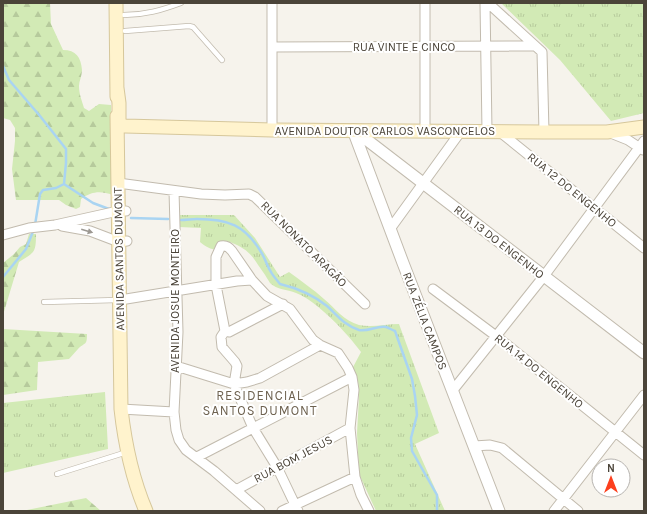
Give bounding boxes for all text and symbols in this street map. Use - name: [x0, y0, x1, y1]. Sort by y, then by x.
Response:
- street label: RUA VINTE E CINCO: [353, 40, 455, 54]
- street label: AVENIDA DOUTOR CARLOS VASCONCELOS: [275, 124, 495, 138]
- street label: RUA 12 DO ENGENHO: [525, 150, 620, 230]
- street label: AVENIDA SANTOS DUMONT: [111, 187, 127, 331]
- street label: RUA NONATO ARAGÃO: [258, 198, 350, 290]
- street label: RUA 13 DO ENGENHO: [451, 202, 547, 282]
- one-way arrow: [82, 228, 94, 234]
- street label: AVENIDA JOSUE MONTEIRO: [168, 229, 182, 373]
- street label: RUA ZÉLIA CAMPOS: [400, 270, 451, 372]
- street label: RUA 14 DO ENGENHO: [492, 331, 586, 411]
- district label: RESIDENCIAL SANTOS DUMONT: [203, 388, 317, 418]
- street label: RUA BOM JESUS: [251, 432, 335, 486]
- north arrow: [591, 458, 631, 498]
- text: N: [607, 462, 615, 475]

